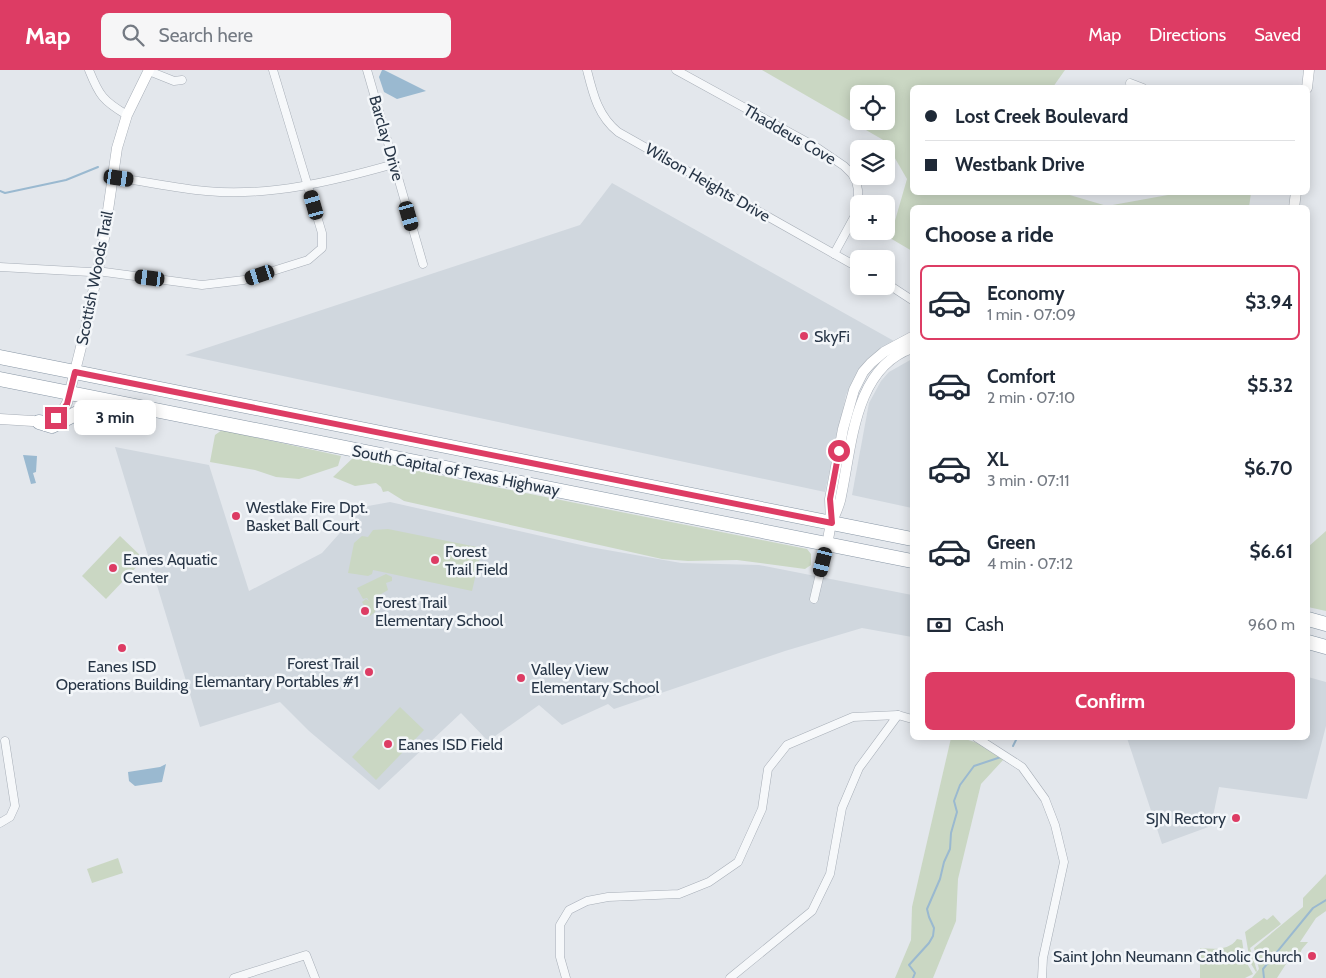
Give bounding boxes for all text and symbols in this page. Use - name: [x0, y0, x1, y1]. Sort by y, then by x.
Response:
- search box: [101, 13, 451, 58]
- text: Map: [25, 21, 71, 50]
- icon: search: [119, 21, 147, 49]
- text: Search here: [159, 24, 253, 47]
- text: Map: [1088, 24, 1121, 46]
- text: Directions: [1149, 24, 1226, 46]
- text: Saved: [1254, 24, 1301, 46]
- map controls: [850, 85, 895, 295]
- button: locate: [850, 85, 895, 130]
- street label: Barclay Drive: [365, 93, 408, 183]
- street label: Thaddeus Cove: [740, 100, 839, 169]
- text: Lost Creek Boulevard: [955, 105, 1128, 128]
- street label: Wilson Heights Drive: [642, 139, 774, 226]
- button: layers: [850, 140, 895, 185]
- text: Westbank Drive: [955, 153, 1085, 176]
- car: [103, 168, 134, 188]
- car: [302, 189, 325, 221]
- button: +: [850, 195, 895, 240]
- car: [397, 200, 420, 232]
- street label: Scottish Woods Trail: [72, 209, 117, 347]
- text: Choose a ride: [925, 221, 1054, 248]
- button: −: [850, 250, 895, 295]
- car: [243, 263, 276, 287]
- car: [134, 269, 165, 287]
- icon: car: [927, 280, 972, 325]
- text: Economy: [987, 282, 1065, 305]
- text: $3.94: [1245, 291, 1293, 314]
- text: 1 min · 07:09: [987, 305, 1076, 324]
- place label: SkyFi: [814, 327, 850, 346]
- marker: SkyFi: [798, 330, 810, 342]
- icon: car: [927, 363, 972, 408]
- text: Comfort: [987, 365, 1056, 388]
- text: $5.32: [1247, 374, 1293, 397]
- text: 2 min · 07:10: [987, 388, 1075, 407]
- callout: 3 min: [74, 400, 156, 436]
- route end: [45, 407, 67, 429]
- text: 3 min: [96, 408, 134, 427]
- route start: [828, 440, 850, 462]
- street label: South Capital of Texas Highway: [351, 441, 561, 500]
- icon: car: [927, 446, 972, 491]
- text: XL: [987, 448, 1008, 471]
- text: $6.70: [1244, 457, 1293, 480]
- text: 3 min · 07:11: [987, 471, 1069, 490]
- place label: Westlake Fire Dpt. Basket Ball Court: [246, 498, 368, 535]
- marker: Westlake Fire Dpt. Basket Ball Court: [230, 510, 242, 522]
- icon: car: [927, 529, 972, 574]
- text: Green: [987, 531, 1036, 554]
- text: $6.61: [1249, 540, 1293, 563]
- place label: Forest Trail Field: [445, 542, 508, 579]
- car: [812, 546, 833, 578]
- place label: Eanes Aquatic Center: [123, 550, 217, 587]
- marker: Forest Trail Field: [429, 554, 441, 566]
- text: 4 min · 07:12: [987, 554, 1073, 573]
- marker: Eanes Aquatic Center: [107, 562, 119, 574]
- place label: Forest Trail Elementary School: [375, 593, 503, 630]
- marker: Forest Trail Elementary School: [359, 605, 371, 617]
- icon: cash: [925, 611, 953, 639]
- text: Cash: [965, 613, 1004, 636]
- text: 960 m: [1248, 615, 1295, 634]
- marker: Eanes ISD Operations Building: [116, 642, 128, 654]
- place label: Forest Trail Elemantary Portables #1: [195, 654, 359, 691]
- place label: Eanes ISD Operations Building: [56, 657, 189, 694]
- place label: Valley View Elementary School: [531, 660, 659, 697]
- marker: Forest Trail Elemantary Portables #1: [363, 666, 375, 678]
- marker: Valley View Elementary School: [515, 672, 527, 684]
- button: Confirm: [925, 672, 1295, 730]
- place label: Eanes ISD Field: [398, 735, 503, 754]
- marker: Eanes ISD Field: [382, 738, 394, 750]
- place label: SJN Rectory: [1146, 809, 1226, 828]
- marker: SJN Rectory: [1230, 812, 1242, 824]
- place label: Saint John Neumann Catholic Church: [1053, 947, 1302, 966]
- marker: Saint John Neumann Catholic Church: [1306, 950, 1318, 962]

